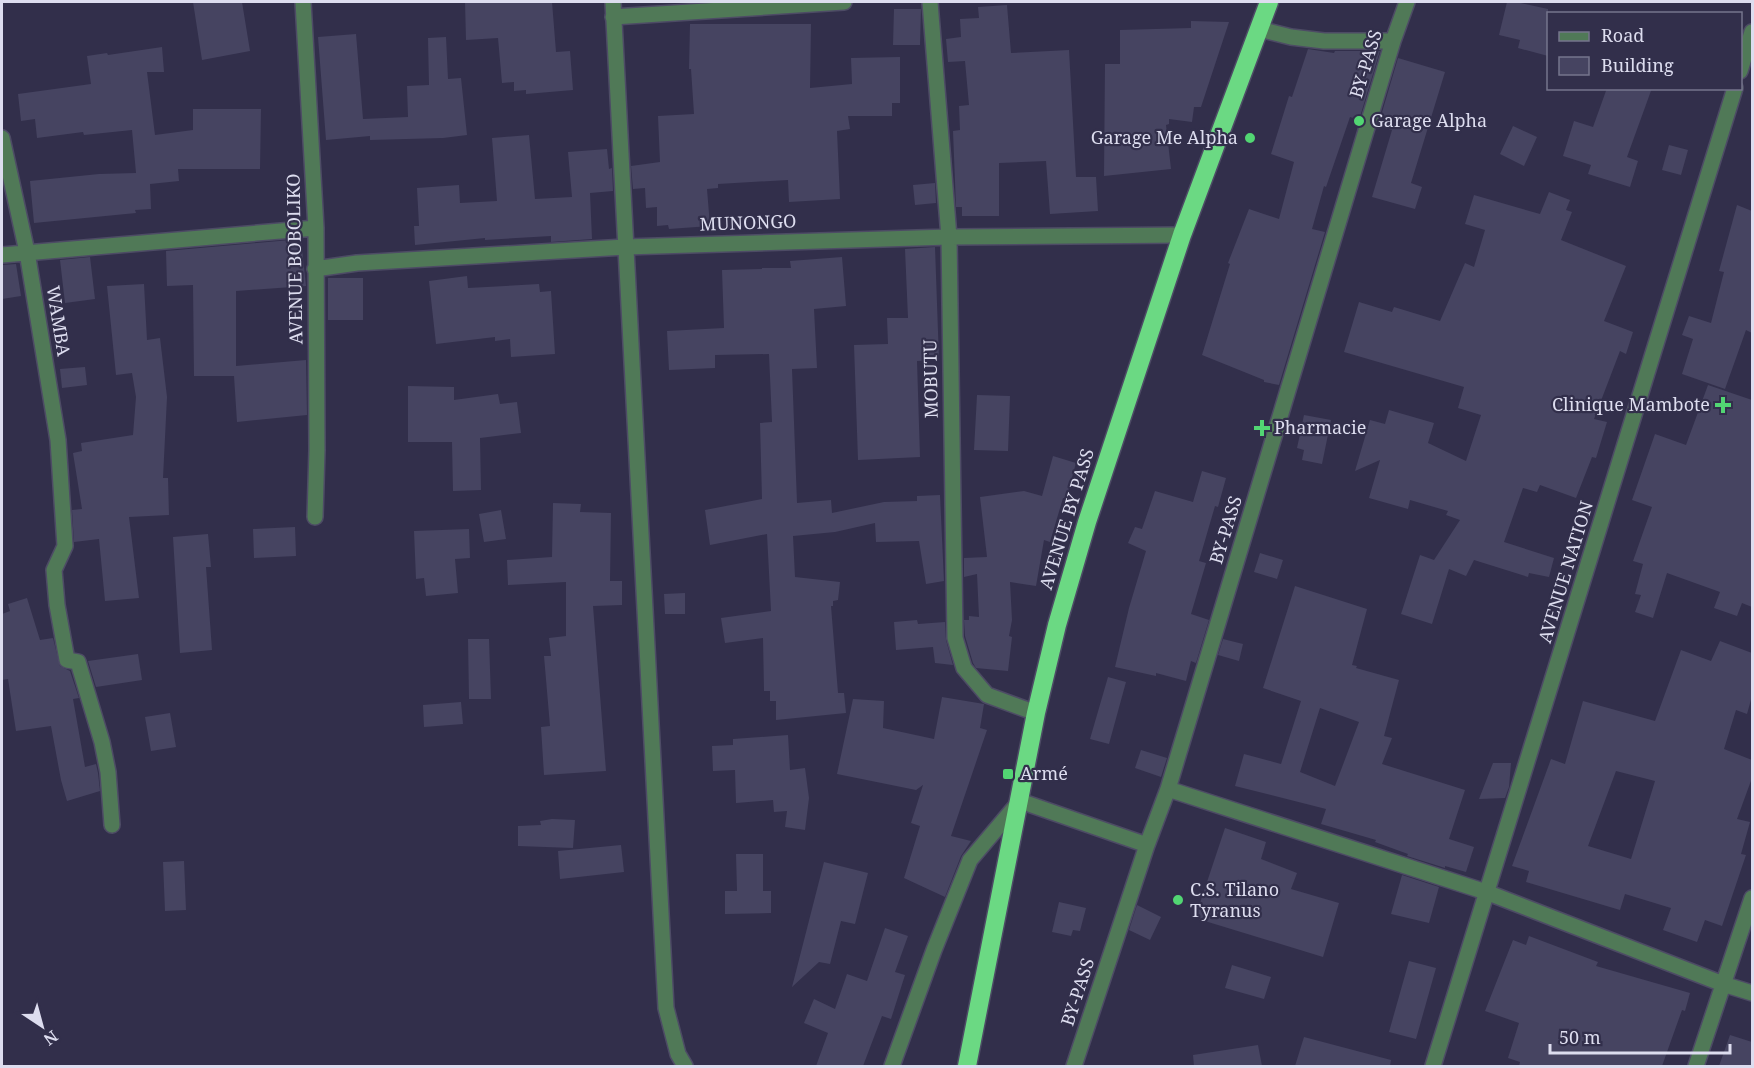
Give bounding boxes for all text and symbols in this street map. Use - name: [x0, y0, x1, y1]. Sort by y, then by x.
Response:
- legend: [1547, 12, 1742, 90]
- text: Road: [1601, 23, 1644, 47]
- street label: BY-PASS: [1343, 27, 1387, 101]
- text: Building: [1601, 53, 1674, 77]
- place label: Garage Alpha: [1371, 108, 1487, 132]
- marker: Garage Alpha: [1352, 114, 1366, 128]
- place label: Garage Me Alpha: [1091, 125, 1238, 149]
- marker: Garage Me Alpha: [1243, 131, 1257, 145]
- street label: AVENUE BOBOLIKO: [281, 173, 307, 345]
- street label: MUNONGO: [699, 208, 797, 236]
- street label: WAMBA: [42, 284, 76, 358]
- street label: MOBUTU: [917, 339, 943, 419]
- place label: Clinique Mambote: [1552, 392, 1710, 416]
- marker: Clinique Mambote: [1714, 396, 1732, 414]
- place label: Pharmacie: [1274, 415, 1366, 439]
- marker: Pharmacie: [1255, 421, 1269, 435]
- street label: AVENUE BY PASS: [1033, 445, 1099, 592]
- street label: BY-PASS: [1203, 493, 1247, 567]
- street label: AVENUE NATION: [1532, 498, 1598, 646]
- place label: Armé: [1020, 761, 1068, 785]
- marker: Armé: [1001, 767, 1015, 781]
- place label: C.S. Tilano Tyranus: [1190, 877, 1279, 922]
- marker: C.S. Tilano Tyranus: [1171, 893, 1185, 907]
- street label: BY-PASS: [1055, 955, 1099, 1029]
- north arrow: [12, 996, 72, 1056]
- scale bar: [1550, 1017, 1730, 1055]
- text: 50 m: [1559, 1025, 1601, 1049]
- text: N: [39, 1026, 62, 1051]

